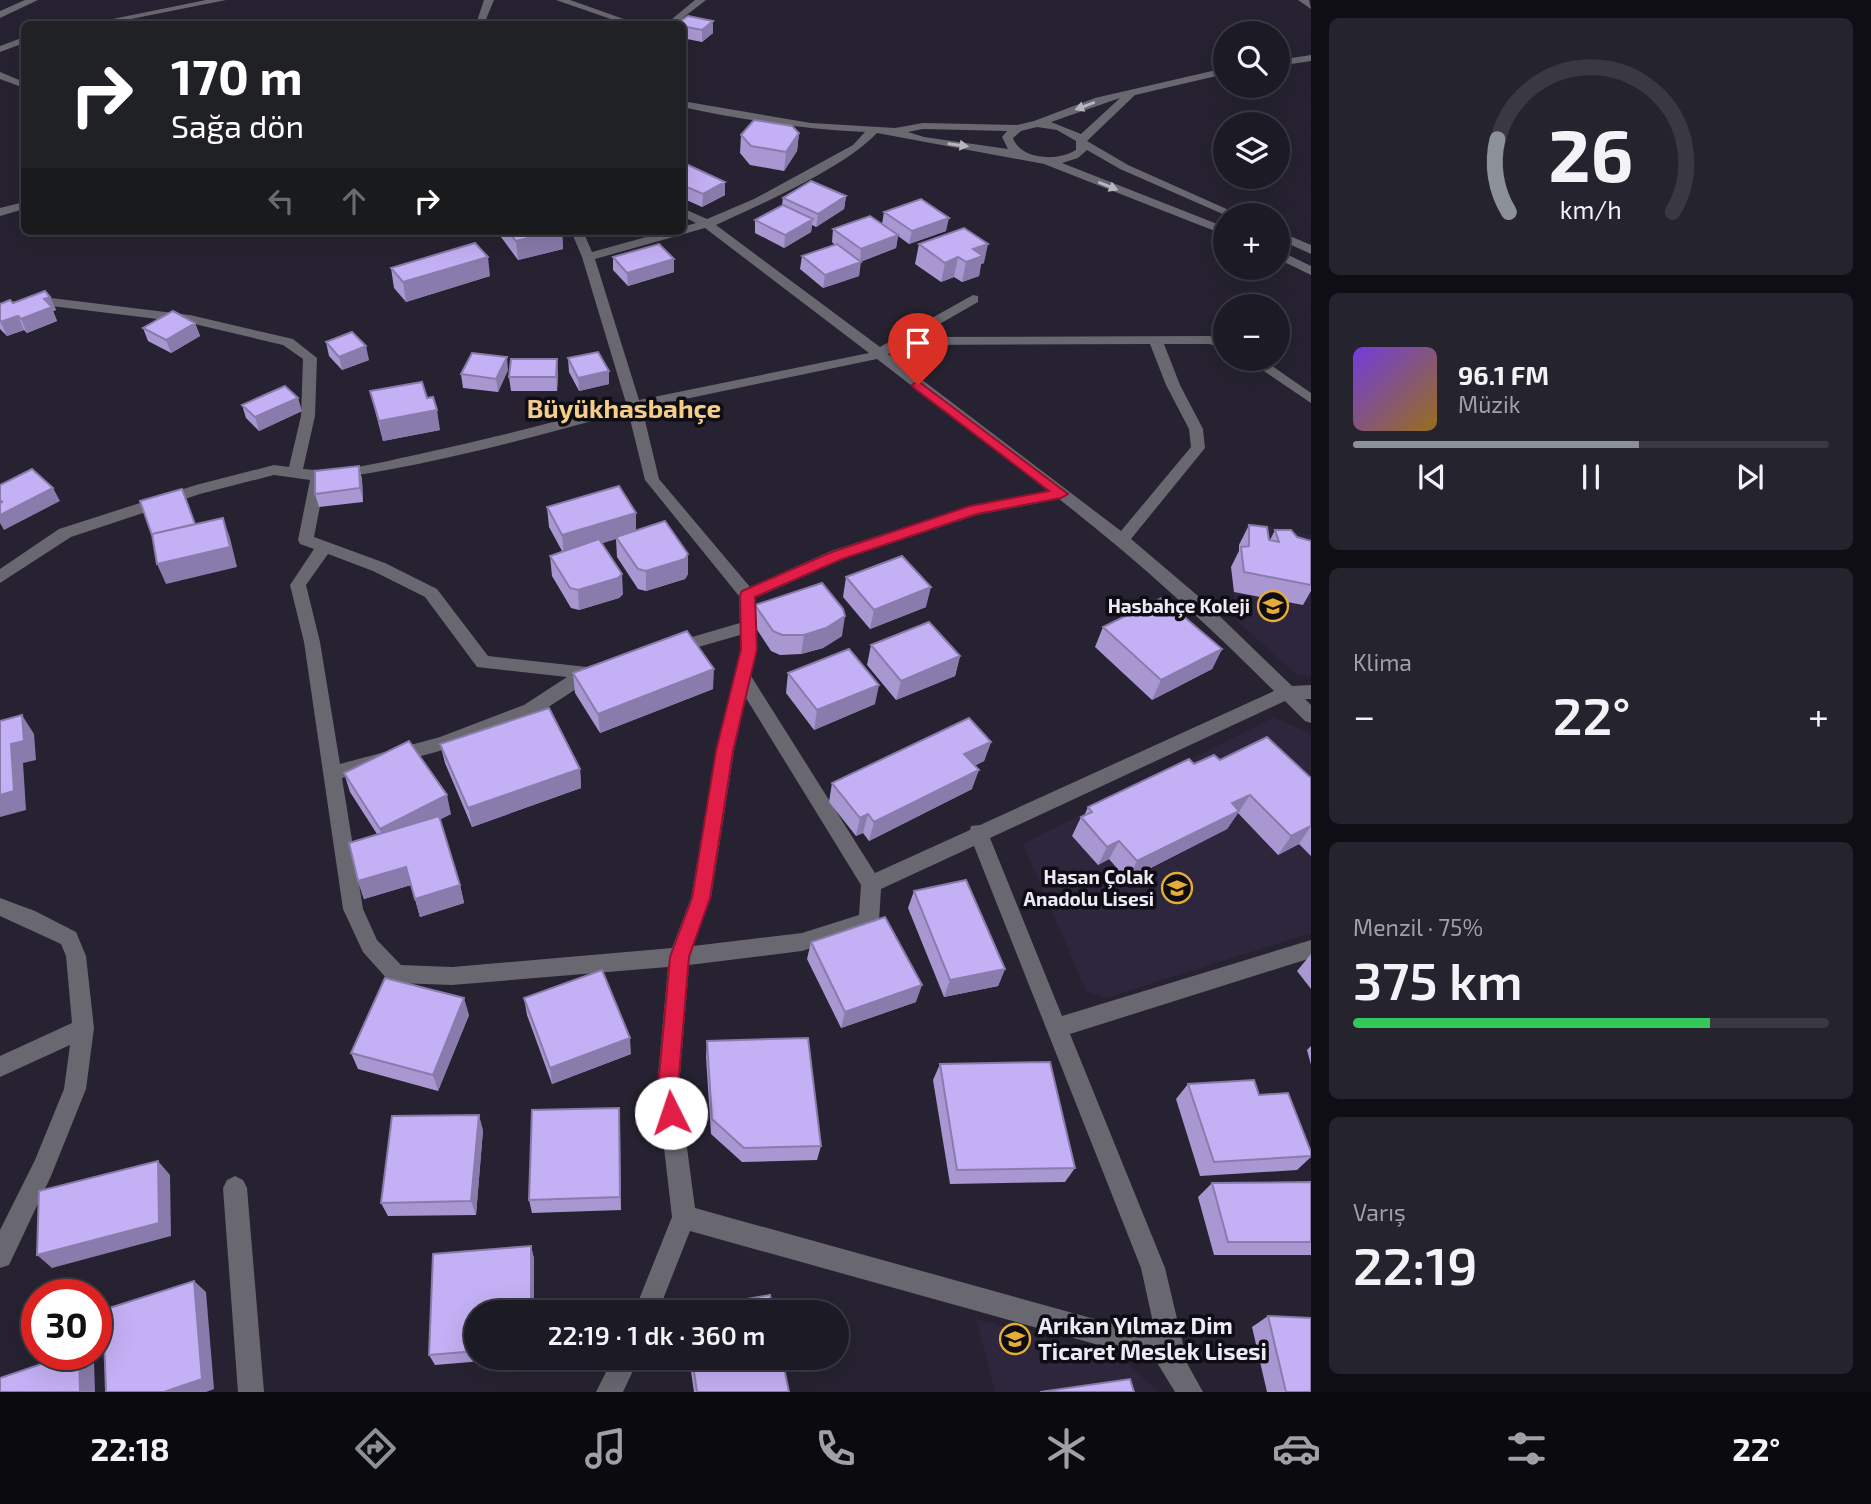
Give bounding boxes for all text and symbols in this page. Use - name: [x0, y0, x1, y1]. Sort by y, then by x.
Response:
- map controls: [1213, 21, 1290, 371]
- button: search: [1213, 21, 1290, 98]
- text: 170 m: [171, 46, 303, 105]
- icon: right: [56, 49, 147, 140]
- one-way arrow: [1074, 100, 1095, 111]
- text: Sağa dön: [171, 106, 304, 144]
- text: 26: [1548, 110, 1634, 198]
- button: layers: [1213, 112, 1290, 189]
- one-way arrow: [947, 140, 969, 151]
- one-way arrow: [1098, 180, 1119, 191]
- icon: left: [262, 182, 300, 220]
- icon: ahead: [335, 182, 373, 220]
- icon: right: [408, 182, 446, 220]
- text: km/h: [1560, 194, 1622, 224]
- button: +: [1213, 203, 1290, 280]
- button: −: [1213, 294, 1290, 371]
- pin: [888, 313, 948, 385]
- icon: arrive: [899, 324, 937, 362]
- text: 96.1 FM: [1458, 359, 1549, 390]
- text: Müzik: [1458, 390, 1520, 418]
- district label: Büyükhasbahçe: [527, 392, 721, 425]
- icon: previous: [1413, 458, 1451, 496]
- icon: pause: [1572, 458, 1610, 496]
- icon: next: [1731, 458, 1769, 496]
- school or university icon: Hasbahçe Koleji: [1256, 589, 1290, 623]
- place label: Hasbahçe Koleji: [1108, 594, 1250, 618]
- text: Klima: [1353, 648, 1412, 676]
- text: 22°: [1553, 683, 1631, 745]
- text: −: [1353, 692, 1375, 738]
- text: +: [1808, 692, 1829, 738]
- place label: Hasan Çolak Anadolu Lisesi: [1024, 865, 1154, 910]
- school or university icon: Hasan Çolak Anadolu Lisesi: [1160, 871, 1194, 905]
- text: Menzil · 75%: [1353, 913, 1483, 941]
- text: 375 km: [1353, 948, 1523, 1010]
- position arrow: [634, 1076, 708, 1150]
- text: Varış: [1353, 1198, 1406, 1226]
- text: 22:19: [1353, 1233, 1478, 1295]
- speed limit sign: 30: [21, 1279, 112, 1370]
- place label: Arıkan Yılmaz Dim Ticaret Meslek Lisesi: [1038, 1311, 1267, 1365]
- text: 22:19 · 1 dk · 360 m: [548, 1319, 765, 1350]
- school or university icon: Arıkan Yılmaz Dim Ticaret Meslek Lisesi: [998, 1322, 1032, 1356]
- icon: directions: [351, 1424, 400, 1473]
- icon: music: [581, 1424, 630, 1473]
- icon: phone: [811, 1424, 860, 1473]
- icon: climate: [1042, 1424, 1091, 1473]
- icon: car: [1272, 1424, 1321, 1473]
- icon: filters: [1502, 1424, 1551, 1473]
- text: 22:18: [91, 1429, 170, 1467]
- text: 22°: [1732, 1429, 1780, 1467]

